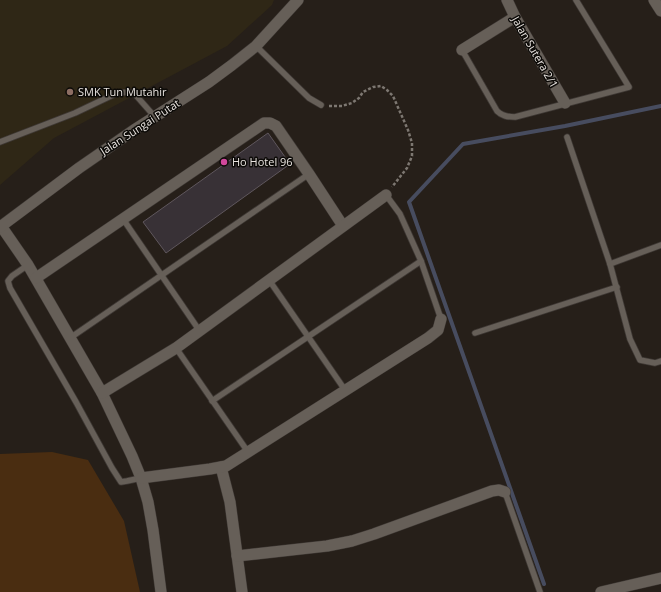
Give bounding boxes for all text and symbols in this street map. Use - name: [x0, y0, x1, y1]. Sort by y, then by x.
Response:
- street label: Jalan Sutera 2/1: [508, 12, 562, 90]
- place label: SMK Tun Mutahir: [78, 84, 167, 99]
- marker: SMK Tun Mutahir: [65, 87, 75, 97]
- street label: Jalan Sungai Putat: [96, 95, 183, 159]
- place label: Ho Hotel 96: [232, 154, 293, 169]
- marker: Ho Hotel 96: [219, 157, 229, 167]

